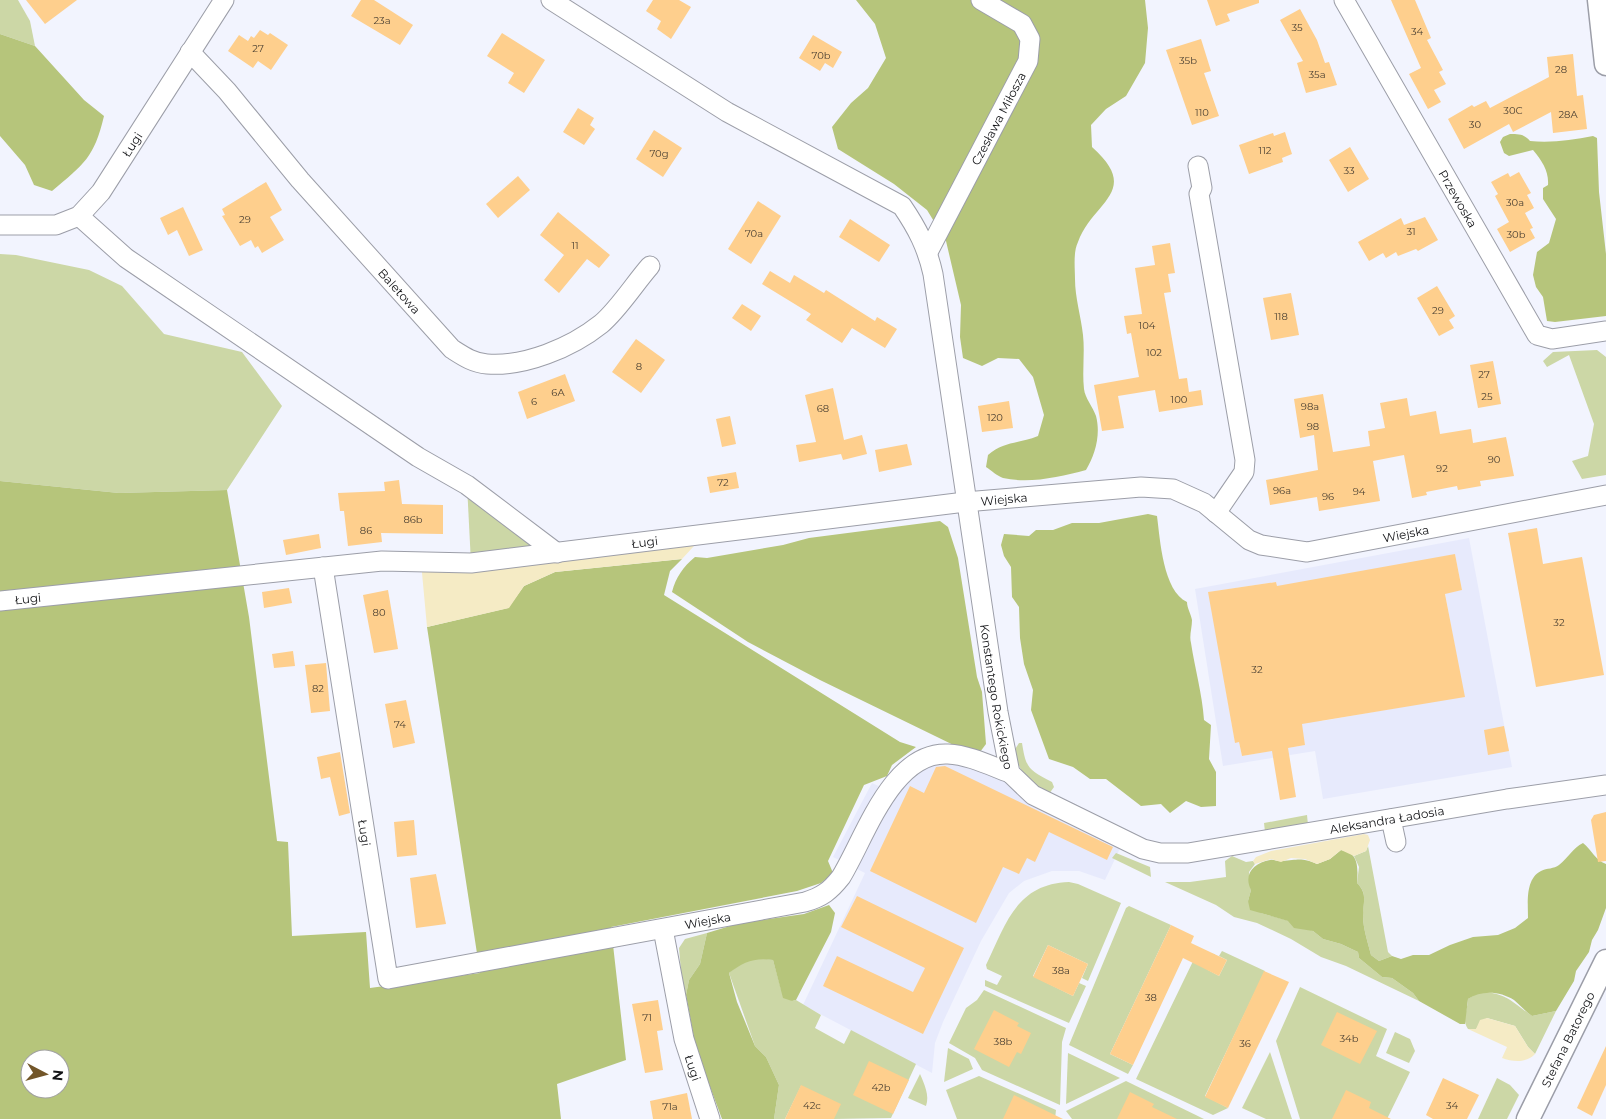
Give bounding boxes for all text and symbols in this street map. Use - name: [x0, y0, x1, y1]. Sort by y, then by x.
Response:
- house number: 23a: [373, 14, 391, 27]
- house number: 35: [1291, 21, 1303, 34]
- house number: 34: [1411, 25, 1424, 38]
- house number: 27: [252, 42, 264, 55]
- house number: 70b: [811, 49, 831, 62]
- house number: 35b: [1179, 54, 1197, 67]
- house number: 28: [1555, 63, 1567, 76]
- house number: 35a: [1308, 68, 1326, 81]
- street label: Czesława Miłosza: [967, 69, 1029, 167]
- house number: 30C: [1503, 104, 1523, 117]
- house number: 110: [1195, 106, 1209, 119]
- house number: 28A: [1558, 108, 1578, 121]
- house number: 30: [1469, 118, 1482, 131]
- street label: Ługi: [118, 129, 145, 159]
- house number: 112: [1259, 144, 1272, 157]
- house number: 70g: [649, 147, 669, 160]
- house number: 33: [1343, 164, 1355, 177]
- street label: Przewoska: [1436, 167, 1481, 230]
- house number: 30a: [1506, 196, 1524, 209]
- house number: 29: [239, 213, 251, 226]
- house number: 31: [1406, 225, 1416, 238]
- house number: 70a: [745, 227, 763, 240]
- house number: 30b: [1506, 228, 1526, 241]
- house number: 11: [571, 239, 579, 252]
- street label: Baletowa: [375, 265, 424, 317]
- house number: 29: [1432, 304, 1444, 317]
- house number: 118: [1274, 310, 1288, 323]
- house number: 104: [1139, 319, 1156, 332]
- house number: 102: [1146, 346, 1162, 359]
- house number: 8: [636, 360, 642, 373]
- house number: 27: [1478, 368, 1490, 381]
- house number: 6A: [551, 386, 565, 399]
- house number: 25: [1481, 390, 1493, 403]
- house number: 100: [1171, 393, 1188, 406]
- house number: 6: [531, 395, 537, 408]
- house number: 98a: [1301, 400, 1319, 413]
- house number: 68: [817, 402, 829, 415]
- house number: 120: [987, 411, 1003, 424]
- house number: 98: [1307, 420, 1319, 433]
- house number: 90: [1488, 453, 1501, 466]
- house number: 92: [1436, 462, 1448, 475]
- house number: 72: [717, 476, 729, 489]
- house number: 96a: [1273, 484, 1291, 497]
- house number: 94: [1353, 485, 1366, 498]
- street label: Wiejska: [980, 489, 1028, 508]
- house number: 96: [1322, 490, 1334, 503]
- house number: 86b: [403, 513, 423, 526]
- street label: Wiejska: [1381, 521, 1430, 545]
- house number: 86: [360, 524, 372, 537]
- street label: Ługi: [630, 532, 659, 551]
- street label: Ługi: [14, 589, 42, 607]
- house number: 80: [373, 606, 386, 619]
- house number: 32: [1553, 616, 1565, 629]
- street label: Konstantego Rokickiego: [978, 623, 1017, 771]
- house number: 32: [1251, 663, 1263, 676]
- house number: 82: [312, 682, 324, 695]
- house number: 74: [394, 718, 406, 731]
- street label: Aleksandra Ładosia: [1328, 802, 1445, 836]
- street label: Ługi: [355, 818, 374, 847]
- street label: Wiejska: [683, 908, 732, 932]
- house number: 38a: [1052, 964, 1070, 977]
- street label: Stefana Batorego: [1537, 989, 1597, 1089]
- house number: 38: [1145, 991, 1157, 1004]
- house number: 71: [642, 1011, 652, 1024]
- house number: 34b: [1339, 1032, 1359, 1045]
- house number: 38b: [994, 1035, 1013, 1048]
- house number: 36: [1239, 1037, 1251, 1050]
- north arrow: [20, 1049, 70, 1099]
- street label: Ługi: [682, 1053, 705, 1083]
- text: N: [48, 1069, 67, 1082]
- house number: 42b: [871, 1081, 891, 1094]
- house number: 42c: [803, 1099, 821, 1112]
- house number: 34: [1446, 1099, 1459, 1112]
- house number: 71a: [662, 1100, 678, 1113]

